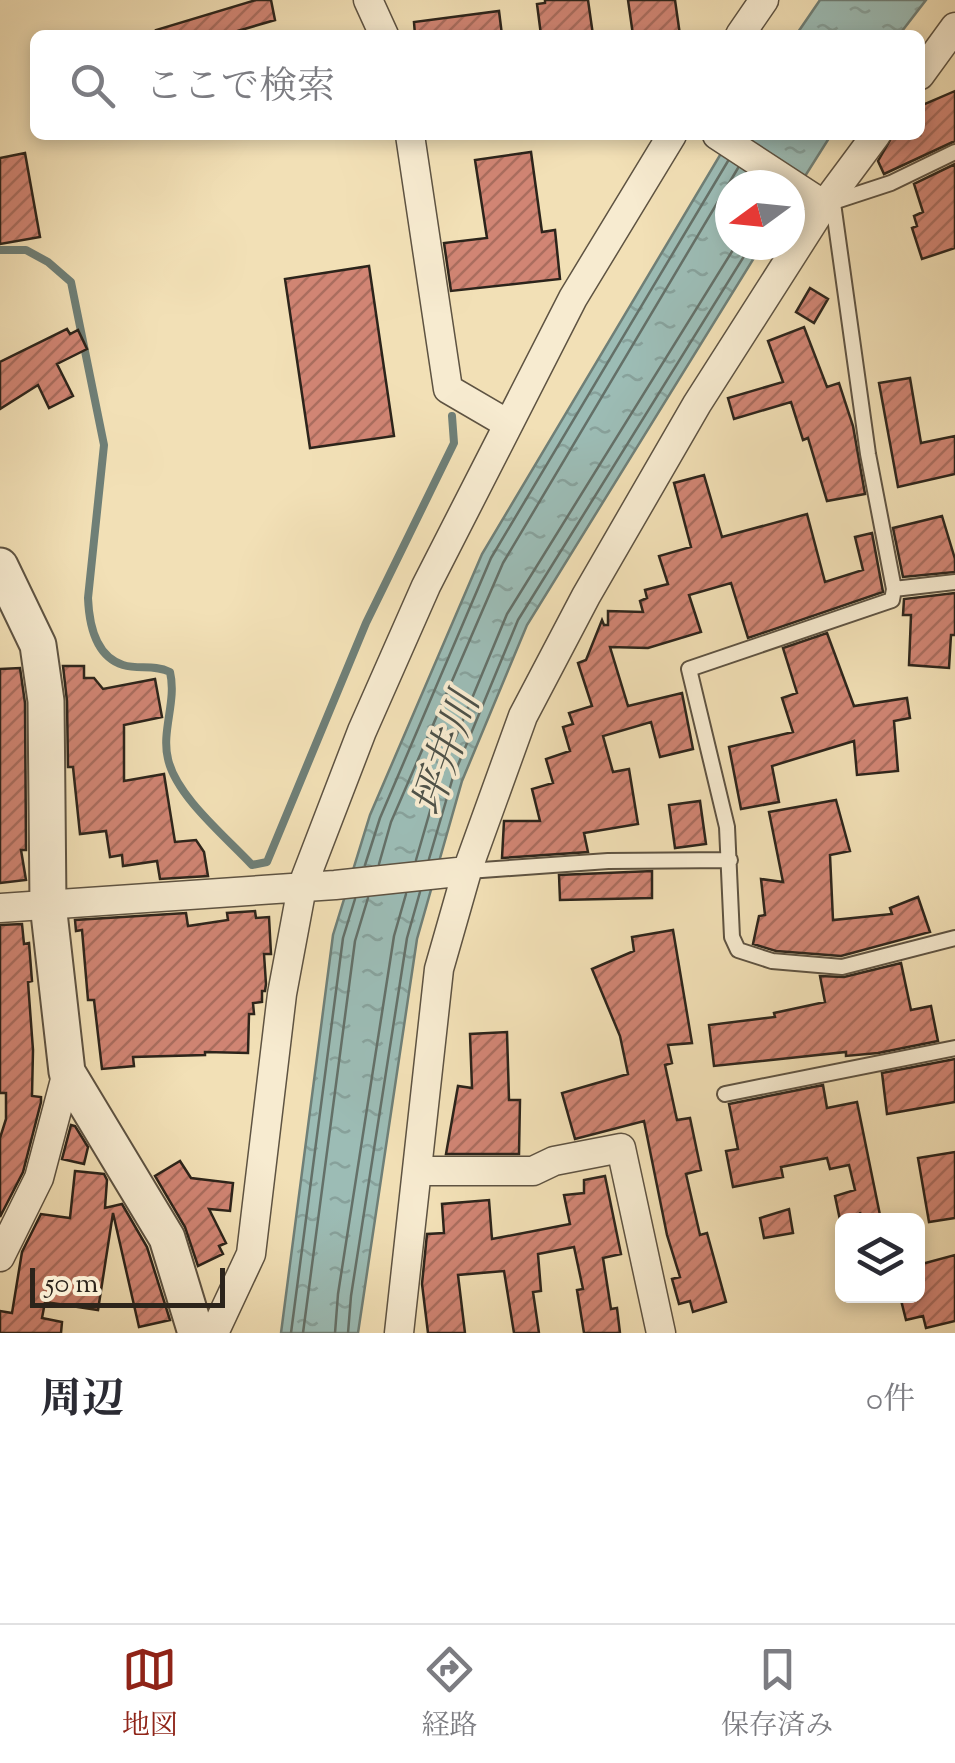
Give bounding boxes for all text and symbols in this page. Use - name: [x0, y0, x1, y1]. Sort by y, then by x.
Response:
- search box: [30, 30, 925, 140]
- icon: search: [65, 58, 120, 113]
- text: ここで検索: [145, 62, 335, 116]
- north arrow: [715, 170, 805, 260]
- water label: 坪井川: [400, 682, 499, 824]
- map controls: [835, 1213, 925, 1303]
- button: layers: [835, 1213, 925, 1303]
- scale bar: [30, 1263, 225, 1308]
- text: 50 m: [45, 1265, 99, 1305]
- text: 周辺: [40, 1372, 124, 1432]
- text: 0件: [866, 1378, 915, 1424]
- tab: 地図: [122, 1642, 178, 1747]
- tab: 経路: [421, 1642, 477, 1747]
- tab: 保存済み: [721, 1642, 833, 1747]

